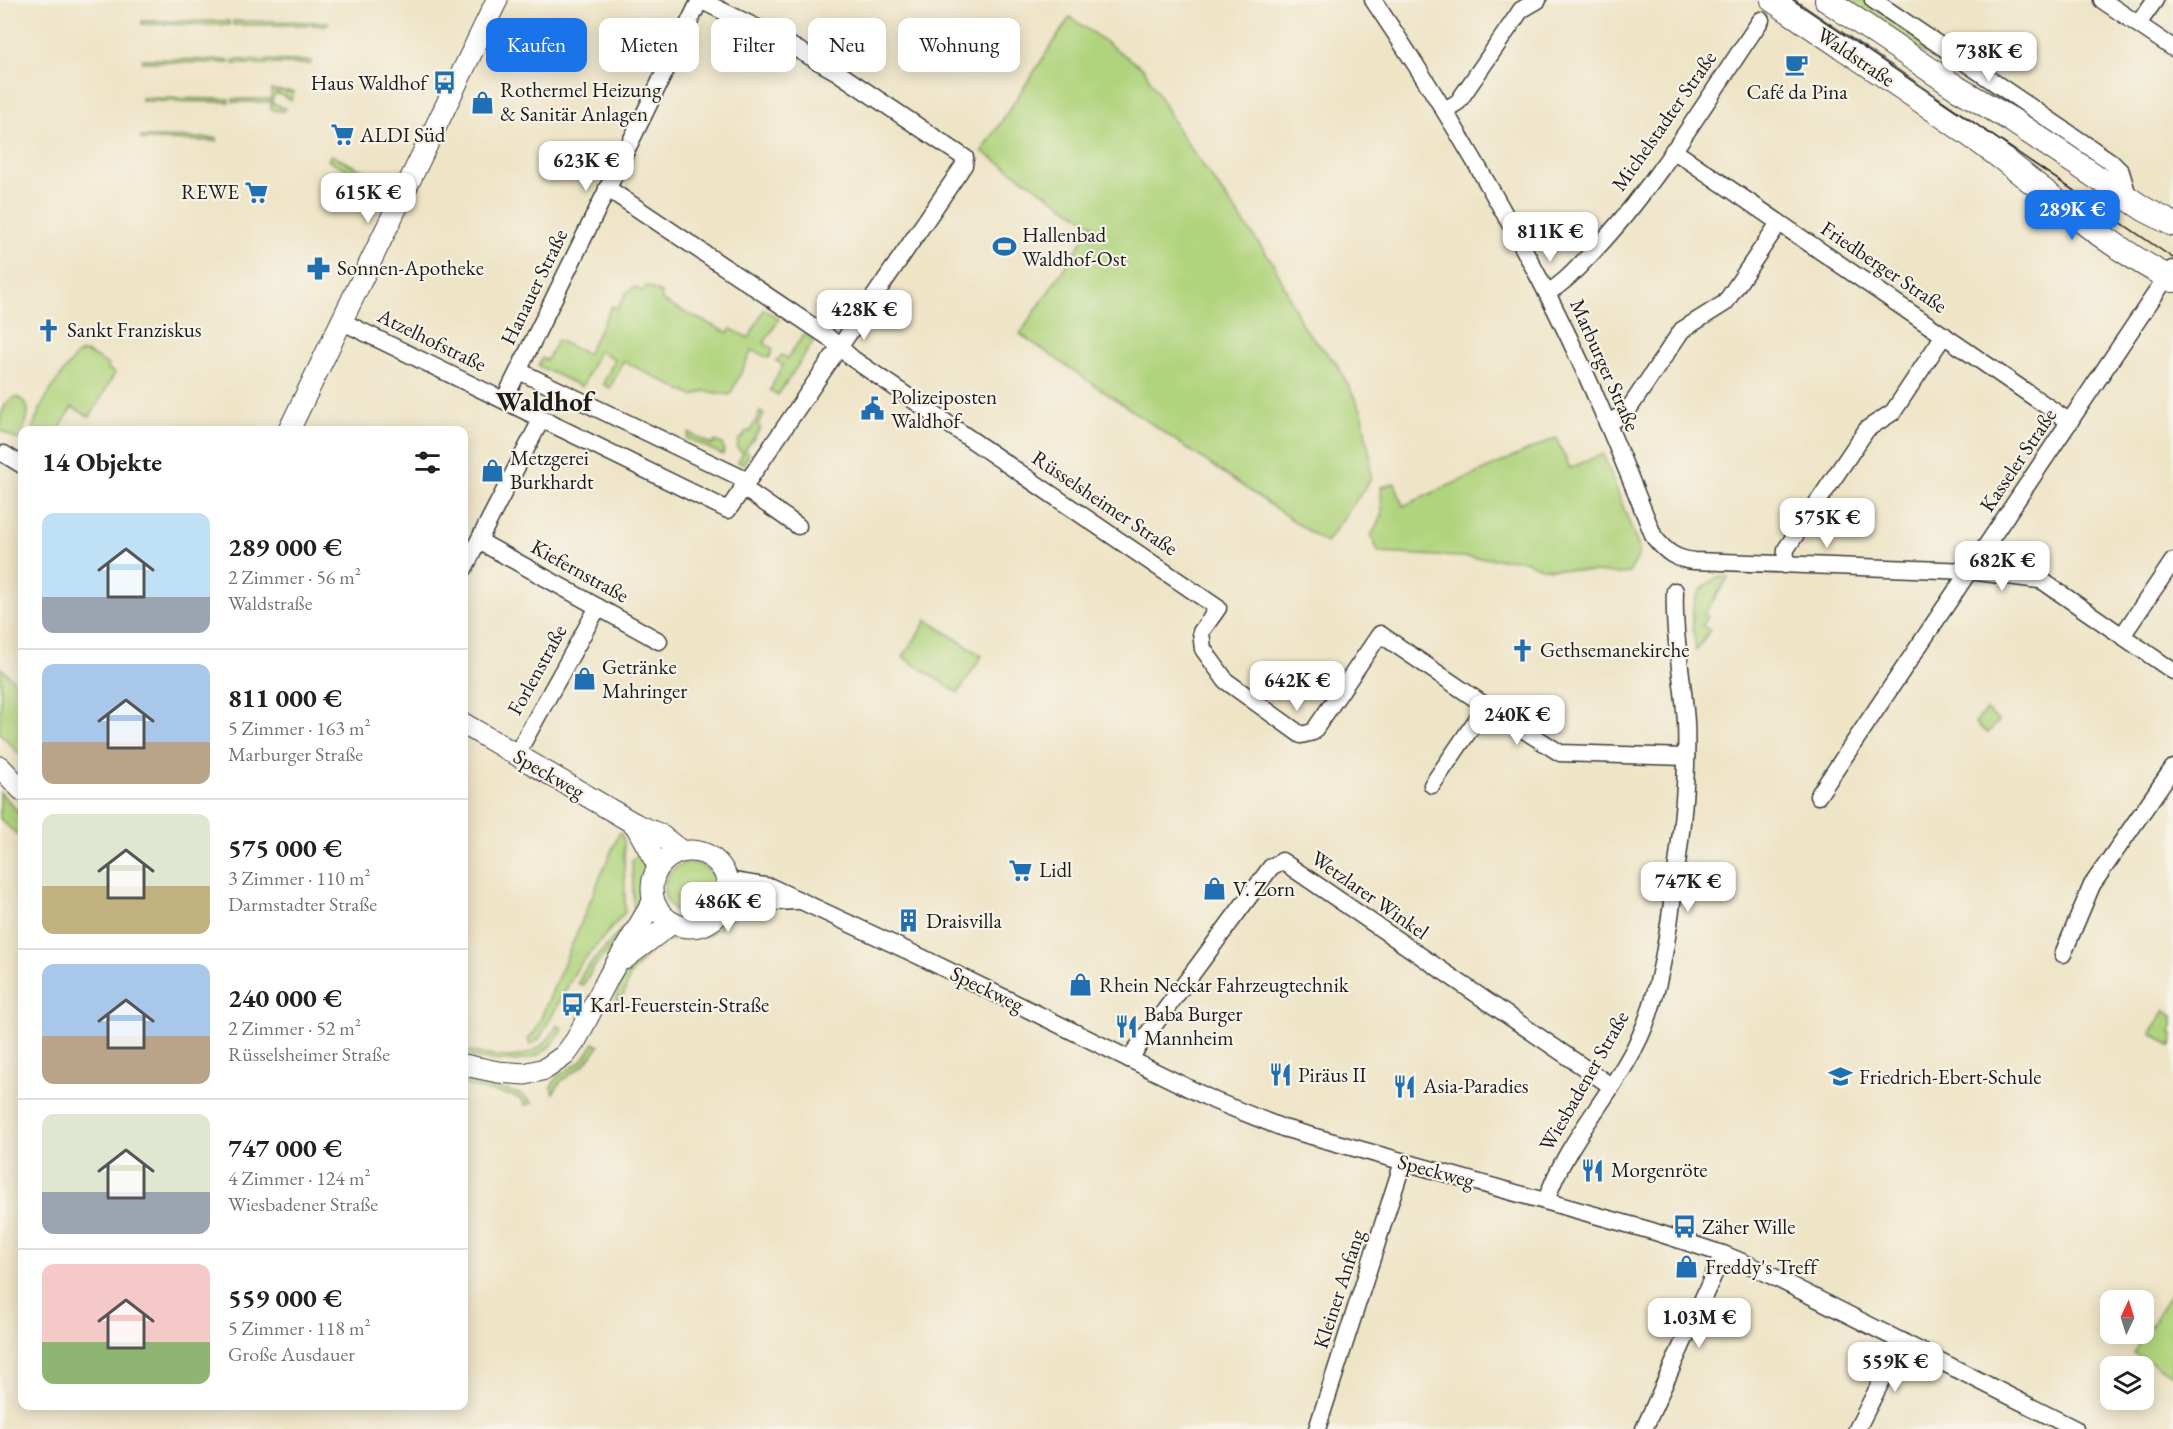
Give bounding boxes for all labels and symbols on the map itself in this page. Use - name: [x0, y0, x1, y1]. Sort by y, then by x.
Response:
- street label: Waldstraße: [1812, 21, 1901, 93]
- pin: 738K €: [1940, 32, 2038, 83]
- street label: Michelstadter Straße: [1605, 45, 1722, 196]
- cafe icon: Café da Pina: [1784, 51, 1810, 77]
- place label: Haus Waldhof: [310, 69, 429, 96]
- bus stop icon: Haus Waldhof: [432, 70, 458, 96]
- place label: Rothermel Heizung & Sanitär Anlagen: [500, 76, 662, 127]
- place label: Café da Pina: [1746, 78, 1848, 105]
- shop icon: Rothermel Heizung & Sanitär Anlagen: [469, 89, 495, 115]
- place label: ALDI Süd: [359, 121, 446, 148]
- supermarket icon: ALDI Süd: [329, 122, 355, 148]
- pin: 623K €: [537, 141, 635, 192]
- pin: 615K €: [319, 173, 417, 224]
- place label: REWE: [181, 178, 239, 205]
- supermarket icon: REWE: [244, 179, 270, 205]
- pin: 289K €: [2023, 190, 2121, 241]
- pin: 811K €: [1501, 212, 1599, 263]
- street label: Friedberger Straße: [1816, 214, 1953, 319]
- place label: Hallenbad Waldhof-Ost: [1022, 221, 1127, 272]
- street label: Hanauer Straße: [494, 224, 573, 349]
- sports icon: Hallenbad Waldhof-Ost: [991, 234, 1017, 260]
- place label: Sonnen-Apotheke: [337, 254, 484, 281]
- pharmacy icon: Sonnen-Apotheke: [306, 255, 332, 281]
- pin: 428K €: [815, 290, 913, 341]
- street label: Marburger Straße: [1564, 295, 1647, 435]
- street label: Atzelhofstraße: [372, 301, 491, 377]
- place label: Sankt Franziskus: [67, 316, 202, 343]
- church icon: Sankt Franziskus: [36, 317, 62, 343]
- place label: Polizeiposten Waldhof: [891, 383, 997, 434]
- district label: Waldhof: [495, 384, 596, 419]
- public building icon: Polizeiposten Waldhof: [860, 396, 886, 422]
- street label: Kasseler Straße: [1973, 403, 2062, 517]
- place label: Metzgerei Burkhardt: [510, 444, 594, 495]
- street label: Rüsselsheimer Straße: [1027, 444, 1183, 561]
- shop icon: Metzgerei Burkhardt: [479, 457, 505, 483]
- pin: 575K €: [1778, 498, 1876, 549]
- street label: Kiefernstraße: [527, 533, 634, 608]
- pin: 682K €: [1953, 541, 2051, 592]
- street label: Forlenstraße: [501, 620, 572, 720]
- place label: Gethsemanekirche: [1540, 636, 1689, 663]
- church icon: Gethsemanekirche: [1509, 637, 1535, 663]
- place label: Getränke Mahringer: [602, 653, 687, 704]
- pin: 642K €: [1248, 661, 1346, 712]
- shop icon: Getränke Mahringer: [571, 666, 597, 692]
- pin: 240K €: [1468, 695, 1566, 746]
- street label: Speckweg: [509, 742, 591, 805]
- street label: Wetzlarer Winkel: [1306, 844, 1434, 945]
- place label: Lidl: [1039, 856, 1072, 883]
- supermarket icon: Lidl: [1008, 857, 1034, 883]
- pin: 747K €: [1639, 862, 1737, 913]
- place label: V. Zorn: [1233, 875, 1295, 902]
- shop icon: V. Zorn: [1202, 876, 1228, 902]
- pin: 486K €: [679, 882, 777, 933]
- place label: Draisvilla: [926, 907, 1003, 934]
- building icon: Draisvilla: [895, 908, 921, 934]
- street label: Speckweg: [946, 959, 1029, 1018]
- place label: Rhein Neckar Fahrzeugtechnik: [1099, 971, 1350, 998]
- shop icon: Rhein Neckar Fahrzeugtechnik: [1068, 972, 1094, 998]
- place label: Karl-Feuerstein-Straße: [590, 991, 769, 1018]
- bus stop icon: Karl-Feuerstein-Straße: [559, 992, 585, 1018]
- place label: Baba Burger Mannheim: [1144, 1000, 1242, 1051]
- street label: Wiesbadener Straße: [1532, 1006, 1635, 1156]
- restaurant icon: Baba Burger Mannheim: [1113, 1013, 1139, 1039]
- place label: Piräus II: [1298, 1061, 1366, 1088]
- restaurant icon: Piräus II: [1267, 1062, 1293, 1088]
- place label: Friedrich-Ebert-Schule: [1859, 1063, 2041, 1090]
- school or university icon: Friedrich-Ebert-Schule: [1828, 1064, 1854, 1090]
- place label: Asia-Paradies: [1422, 1072, 1529, 1099]
- restaurant icon: Asia-Paradies: [1392, 1073, 1418, 1099]
- street label: Speckweg: [1395, 1147, 1478, 1194]
- place label: Morgenröte: [1611, 1156, 1708, 1183]
- restaurant icon: Morgenröte: [1580, 1157, 1606, 1183]
- place label: Zäher Wille: [1702, 1213, 1796, 1240]
- bus stop icon: Zäher Wille: [1671, 1214, 1697, 1240]
- street label: Kleiner Anfang: [1307, 1225, 1371, 1352]
- place label: Freddy's Treff: [1705, 1253, 1819, 1280]
- shop icon: Freddy's Treff: [1674, 1254, 1700, 1280]
- north arrow: [2100, 1290, 2154, 1344]
- pin: 1.03M €: [1644, 1298, 1754, 1349]
- pin: 559K €: [1846, 1342, 1944, 1393]

